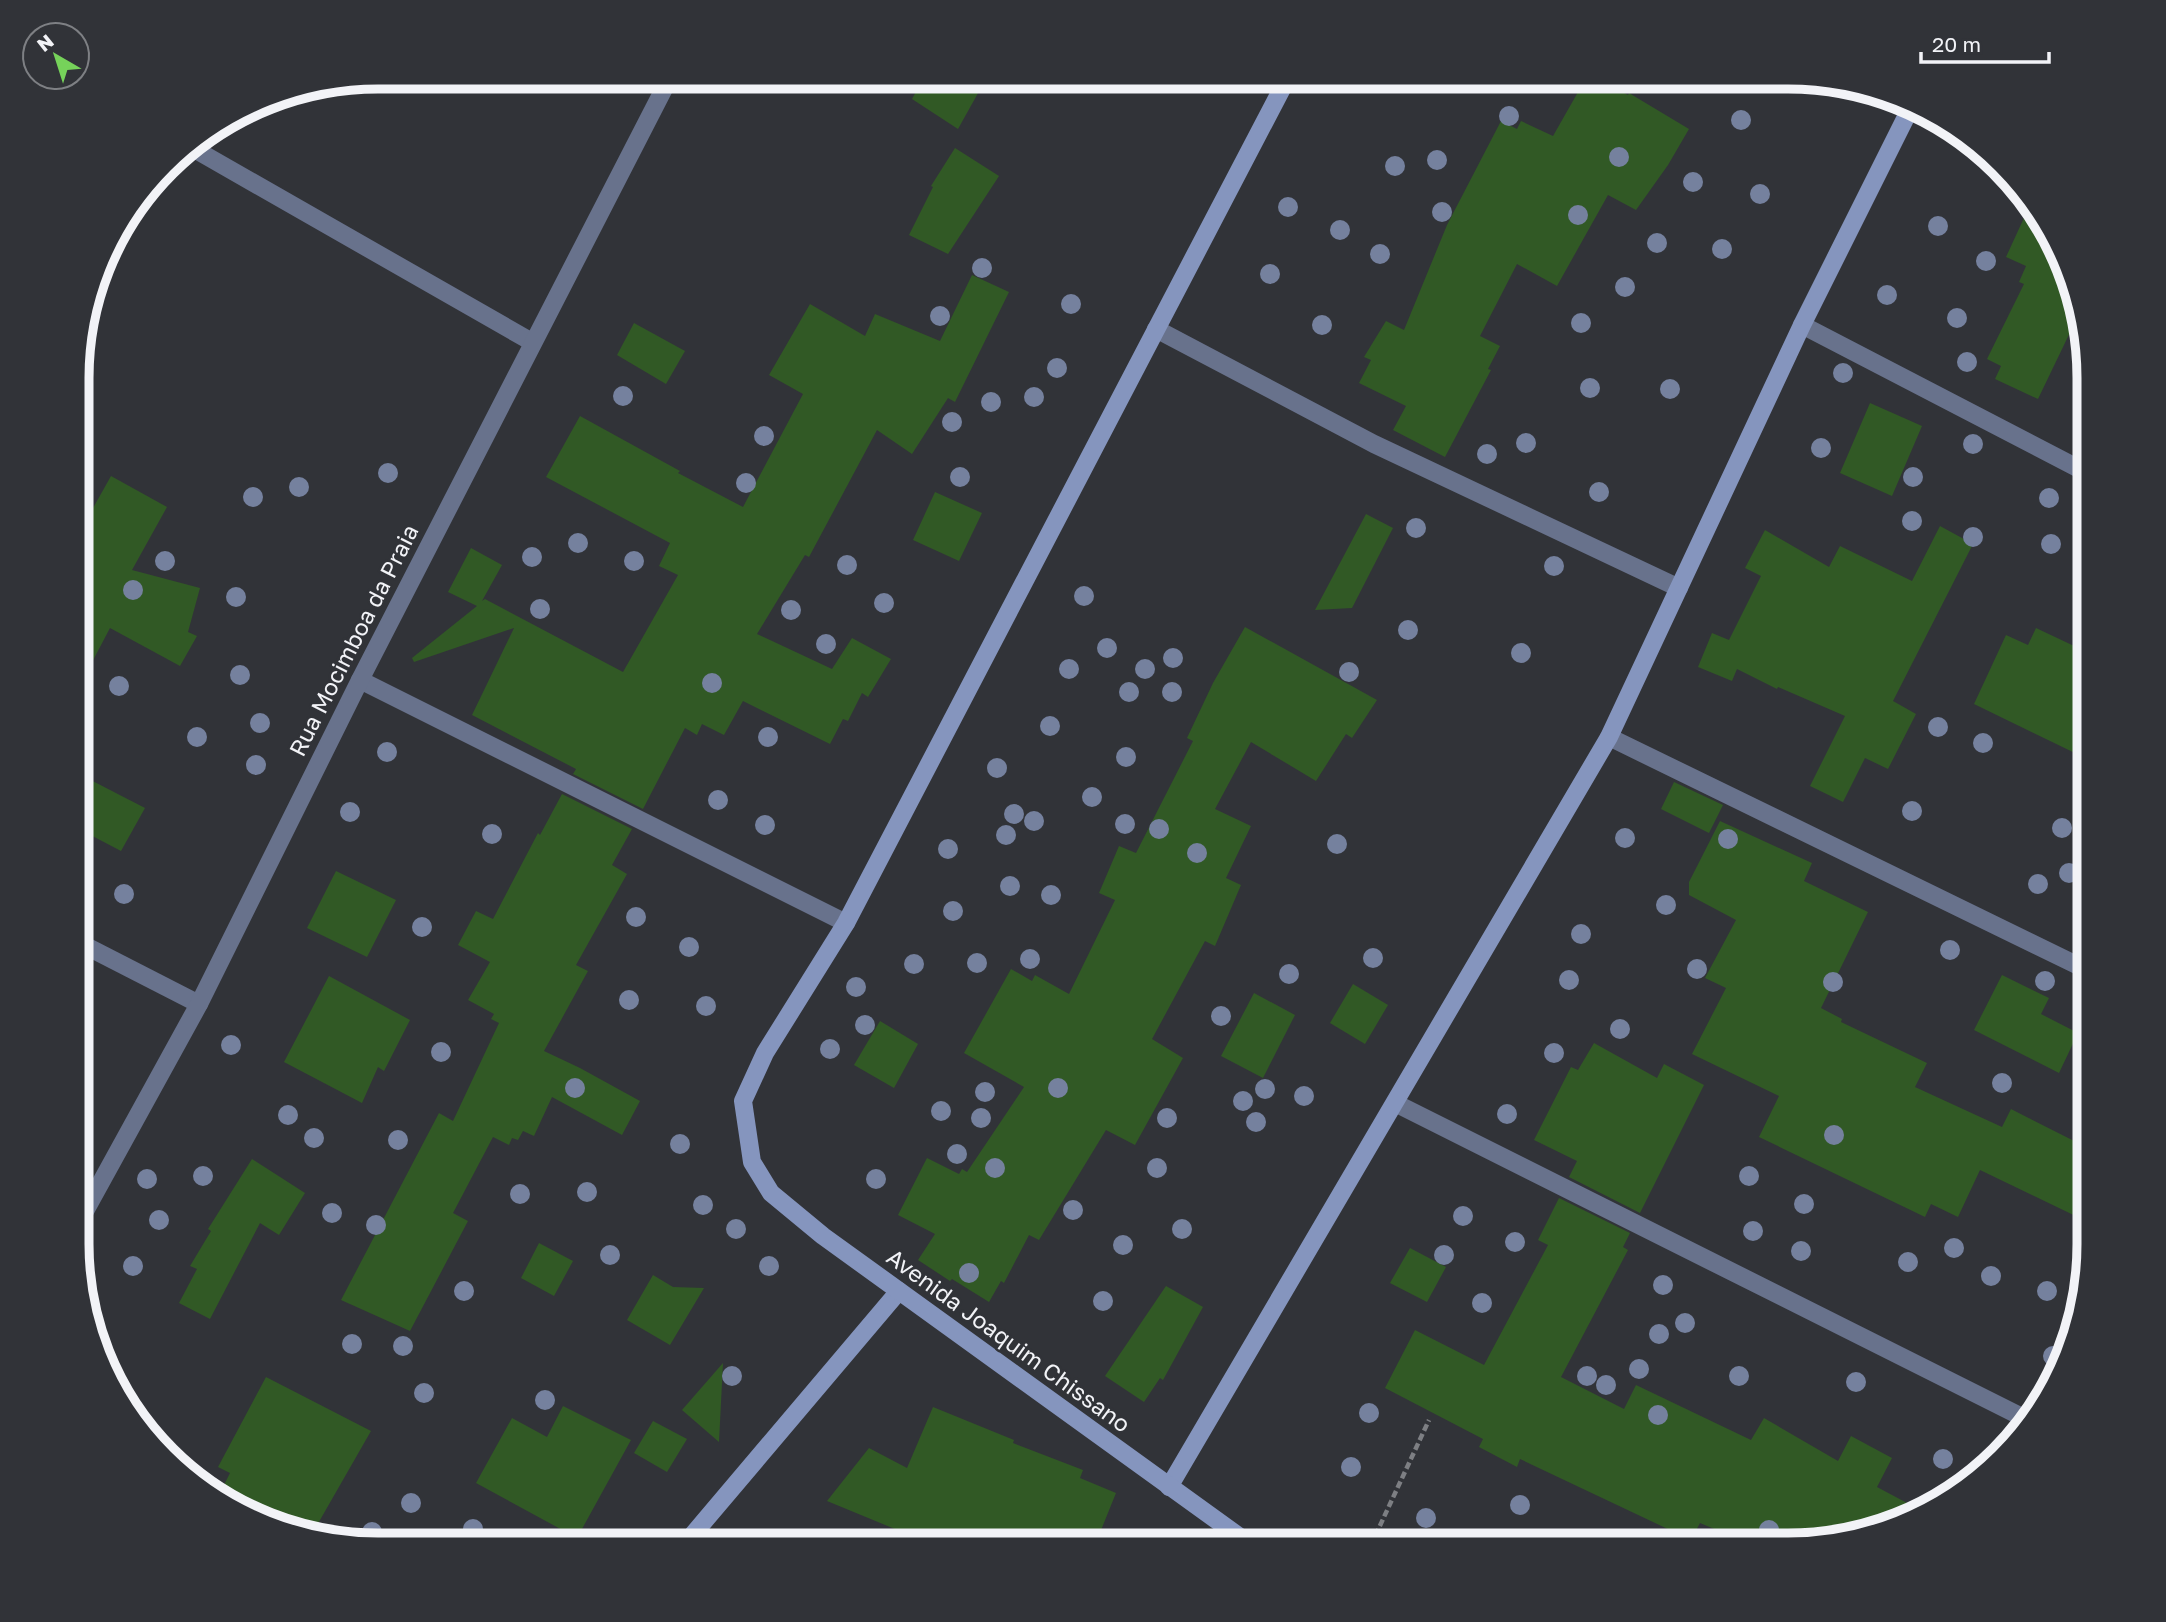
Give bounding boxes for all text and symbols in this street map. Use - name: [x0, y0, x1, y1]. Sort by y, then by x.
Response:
- north arrow: [21, 21, 91, 91]
- scale bar: [1921, 21, 2049, 65]
- text: N: [32, 29, 58, 56]
- text: 20 m: [1932, 31, 1981, 57]
- street label: Rua Mocimboa da Praia: [282, 520, 424, 760]
- street label: Avenida Joaquim Chissano: [882, 1242, 1136, 1438]

